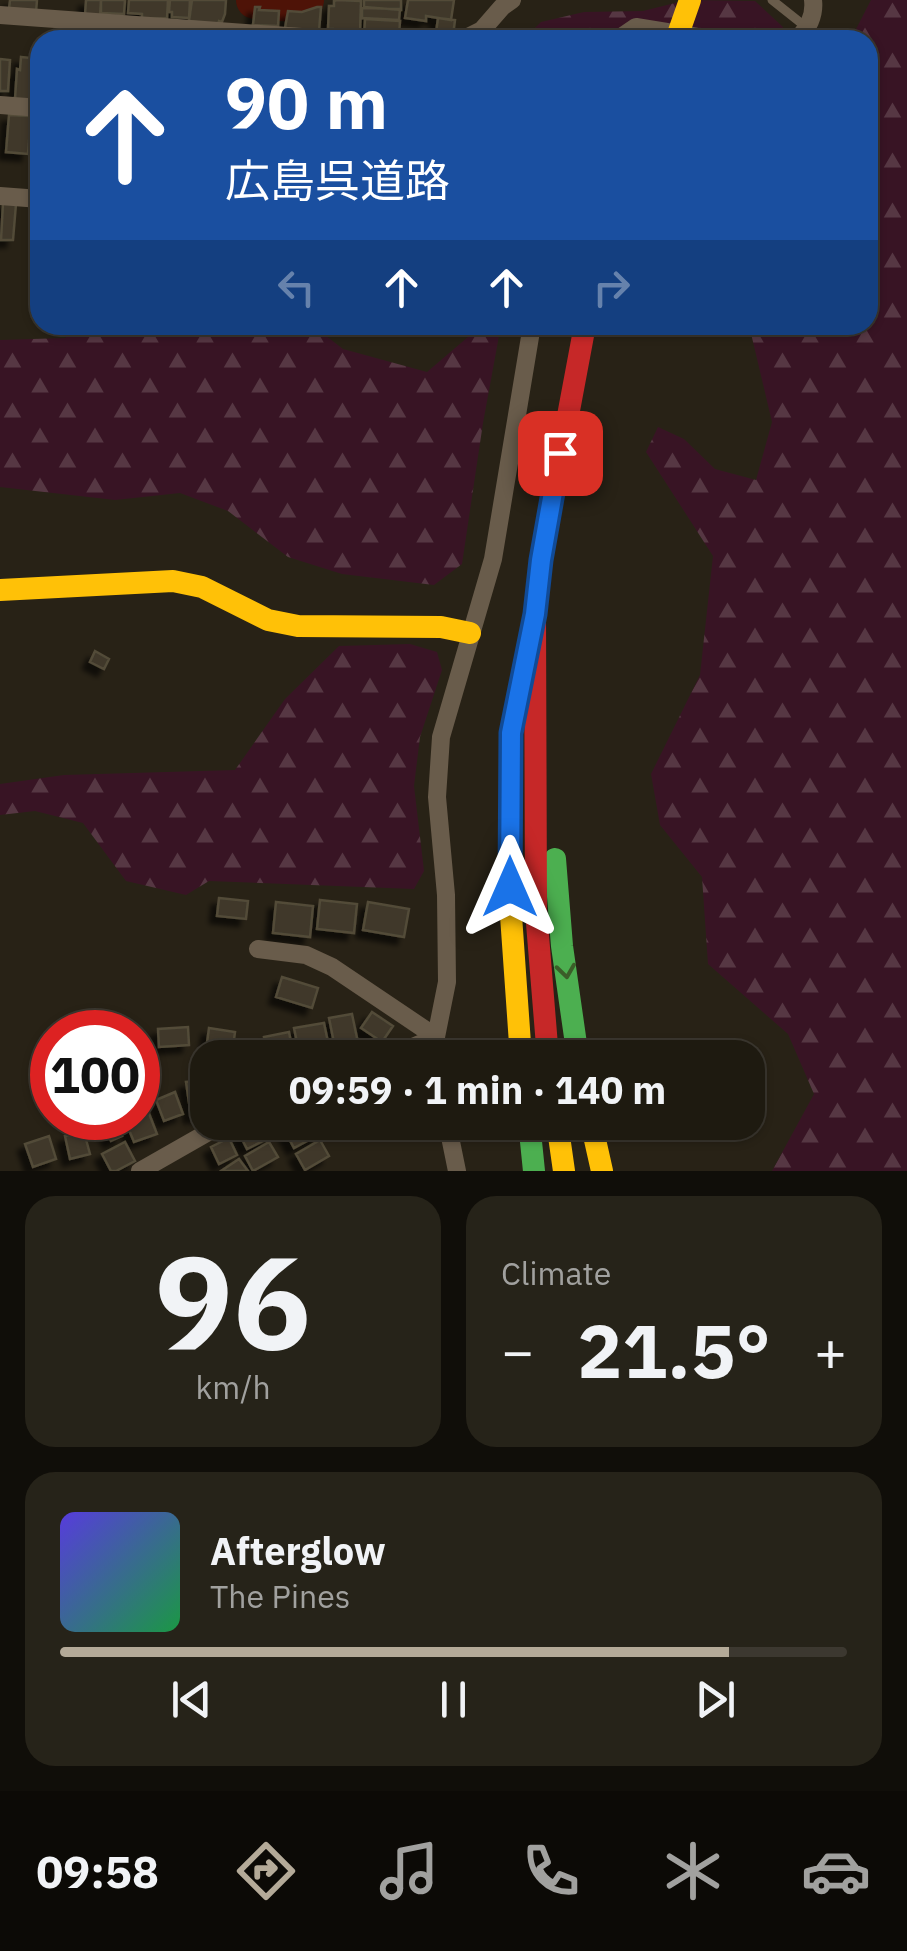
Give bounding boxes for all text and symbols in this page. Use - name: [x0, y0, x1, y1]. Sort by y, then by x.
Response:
- text: 90 m: [225, 57, 388, 148]
- icon: ahead: [60, 70, 190, 200]
- text: 広島呉道路: [225, 151, 450, 209]
- icon: left: [269, 260, 324, 315]
- icon: ahead: [374, 260, 429, 315]
- icon: ahead: [479, 260, 534, 315]
- icon: right: [584, 260, 639, 315]
- pin: [518, 411, 603, 496]
- icon: arrive: [533, 426, 588, 481]
- position arrow: [458, 835, 562, 939]
- one-way arrow: [554, 963, 575, 980]
- speed limit sign: 100: [30, 1010, 160, 1140]
- text: 09:59 · 1 min · 140 m: [289, 1065, 666, 1114]
- text: 96: [155, 1216, 311, 1385]
- text: Climate: [501, 1252, 611, 1294]
- text: 21.5°: [577, 1301, 771, 1399]
- text: −: [501, 1315, 534, 1386]
- text: +: [814, 1315, 847, 1386]
- text: km/h: [195, 1366, 271, 1408]
- text: Afterglow: [210, 1526, 386, 1575]
- text: The Pines: [210, 1575, 350, 1617]
- icon: previous: [164, 1672, 219, 1727]
- icon: pause: [426, 1672, 481, 1727]
- icon: next: [688, 1672, 743, 1727]
- icon: directions: [231, 1836, 301, 1906]
- icon: music: [374, 1836, 444, 1906]
- icon: phone: [516, 1836, 586, 1906]
- icon: climate: [658, 1836, 728, 1906]
- icon: car: [801, 1836, 871, 1906]
- text: 09:58: [36, 1842, 159, 1900]

